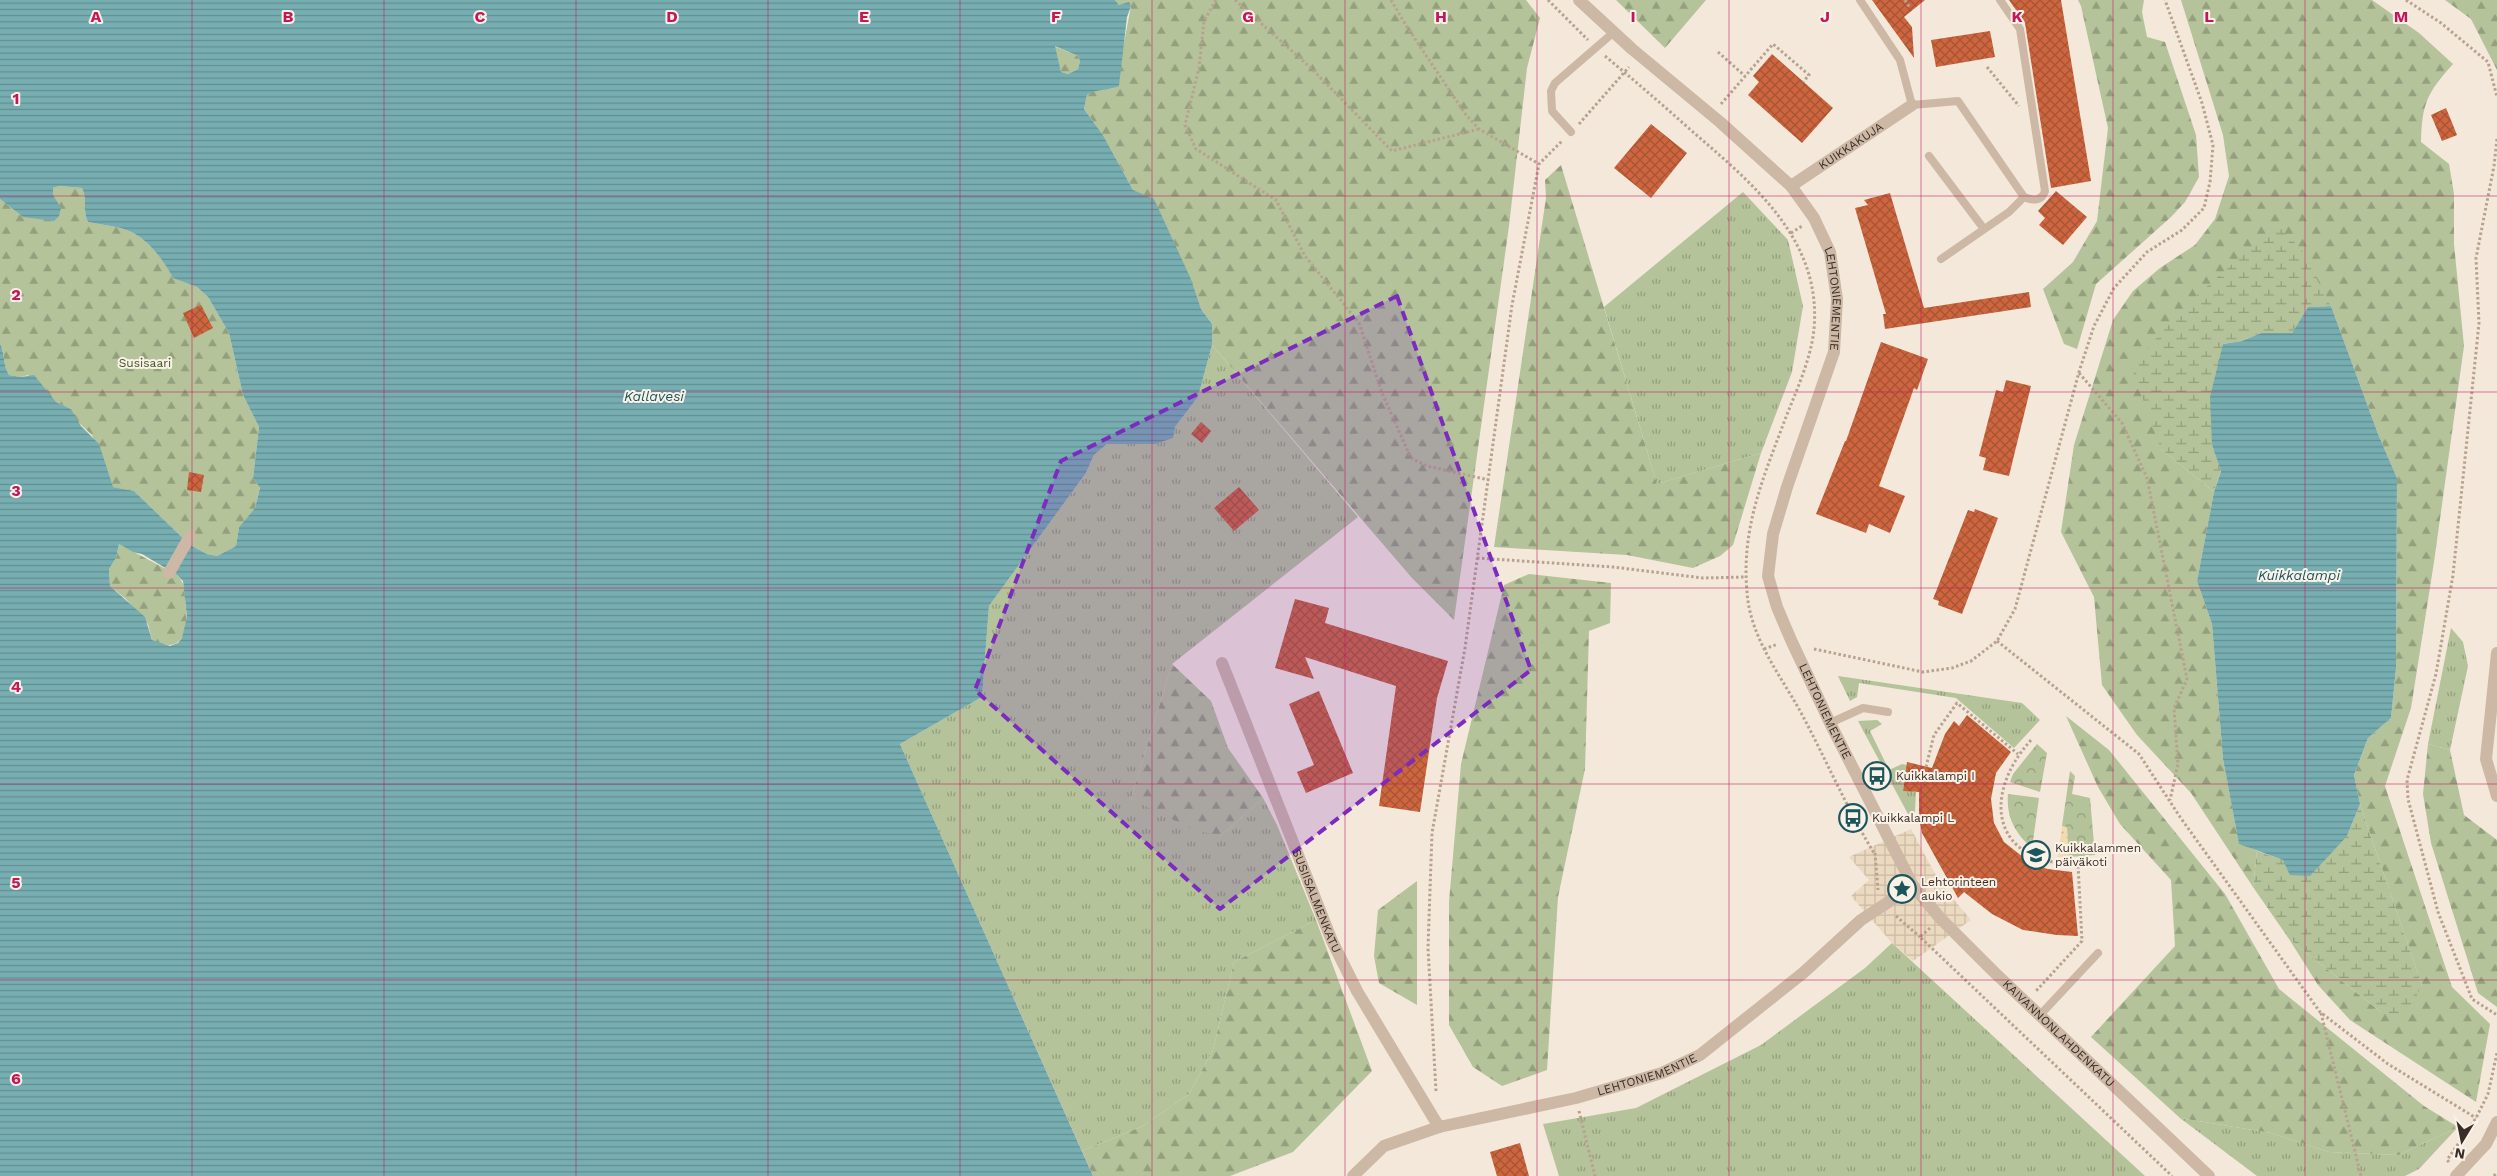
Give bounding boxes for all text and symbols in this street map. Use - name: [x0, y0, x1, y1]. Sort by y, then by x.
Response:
- text: A: [91, 7, 102, 26]
- text: B: [283, 7, 294, 26]
- text: C: [475, 7, 486, 26]
- text: D: [666, 7, 678, 26]
- text: E: [859, 7, 869, 26]
- text: F: [1051, 7, 1061, 26]
- text: G: [1242, 7, 1254, 26]
- text: H: [1435, 7, 1447, 26]
- text: I: [1630, 7, 1636, 26]
- text: J: [1820, 7, 1830, 26]
- text: K: [2011, 7, 2023, 26]
- text: L: [2204, 7, 2214, 26]
- text: M: [2394, 7, 2408, 26]
- text: 1: [13, 89, 19, 108]
- street label: KUIKKAKUJA: [1816, 119, 1886, 172]
- street label: LEHTONIEMENTIE: [1821, 244, 1844, 351]
- text: 2: [11, 285, 21, 304]
- park label: Susisaari: [119, 356, 171, 370]
- water label: Kallavesi: [624, 388, 684, 404]
- text: 3: [11, 481, 21, 500]
- water label: Kuikkalampi: [2258, 567, 2340, 583]
- street label: LEHTONIEMENTIE: [1796, 661, 1854, 762]
- text: 4: [11, 677, 21, 696]
- bus stop icon: Kuikkalampi I: [1862, 761, 1892, 791]
- place label: Kuikkalampi I: [1896, 769, 1975, 783]
- bus stop icon: Kuikkalampi L: [1838, 803, 1868, 833]
- place label: Kuikkalampi L: [1872, 811, 1954, 825]
- school or university icon: Kuikkalammen päiväkoti: [2021, 840, 2051, 870]
- place label: Kuikkalammen päiväkoti: [2055, 841, 2141, 869]
- street label: SUSIISALMENKATU: [1289, 847, 1344, 955]
- text: 5: [11, 873, 21, 892]
- place icon: Lehtorinteen aukio: [1887, 874, 1917, 904]
- place label: Lehtorinteen aukio: [1921, 875, 1996, 903]
- street label: KAIVANNONLAHDENKATU: [2000, 977, 2118, 1090]
- street label: LEHTONIEMENTIE: [1595, 1050, 1699, 1099]
- text: 6: [11, 1069, 21, 1088]
- north arrow: [2437, 1116, 2487, 1166]
- text: N: [2453, 1145, 2466, 1163]

